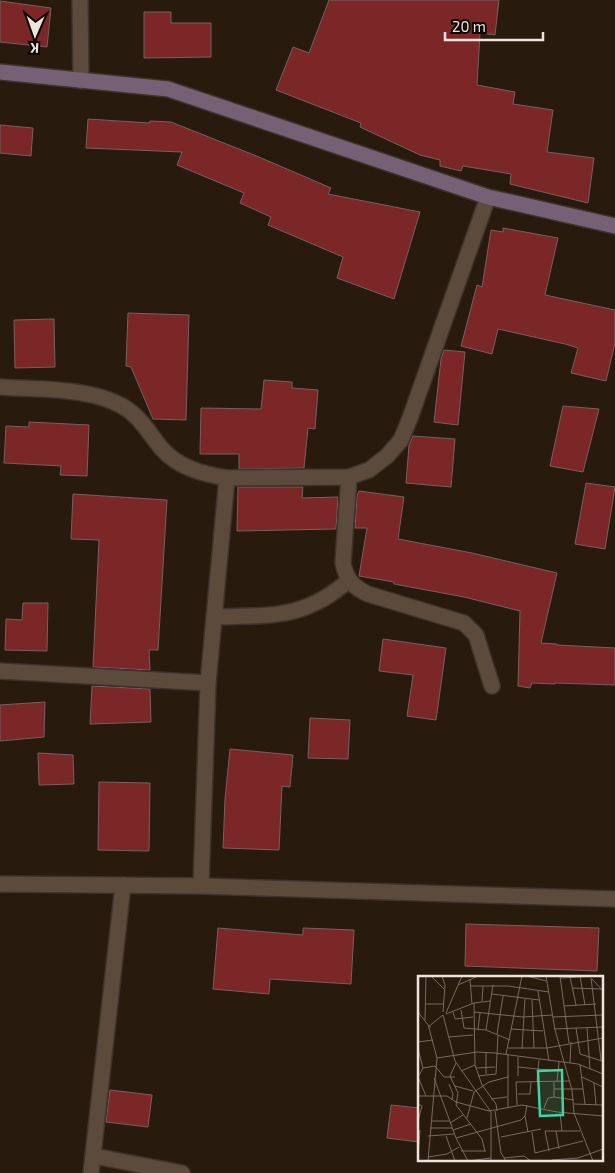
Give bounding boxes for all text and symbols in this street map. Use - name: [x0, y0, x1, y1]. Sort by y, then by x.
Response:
- north arrow: [10, 10, 60, 60]
- scale bar: [445, 10, 542, 42]
- text: 20 m: [452, 17, 486, 35]
- text: K: [30, 40, 39, 57]
- inset map: [418, 976, 602, 1160]

